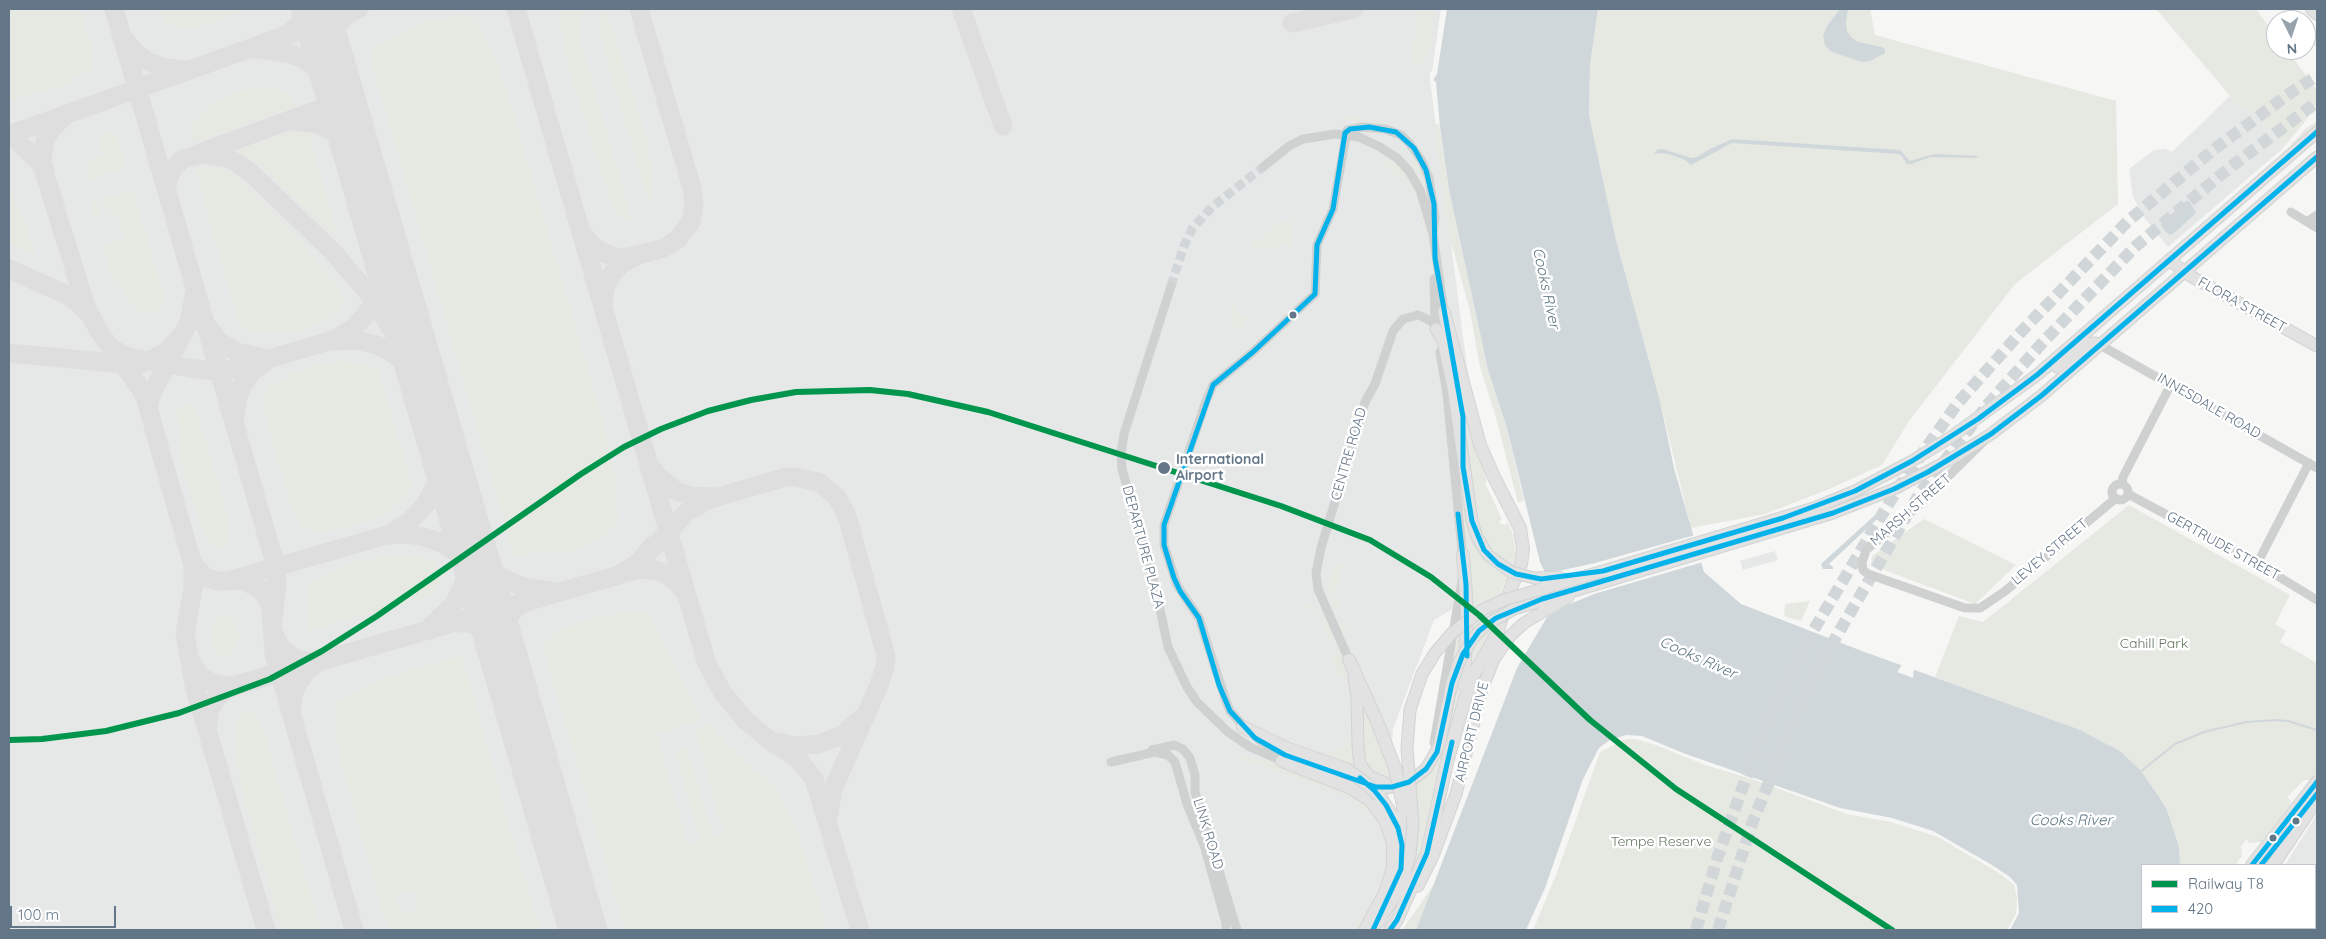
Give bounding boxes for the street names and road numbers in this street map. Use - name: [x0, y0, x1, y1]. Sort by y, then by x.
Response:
- street label: FLORA STREET: [2195, 274, 2289, 336]
- street label: INNESDALE ROAD: [2154, 369, 2264, 443]
- street label: CENTRE ROAD: [1328, 406, 1370, 502]
- street label: MARSH STREET: [1867, 470, 1955, 550]
- street label: DEPARTURE PLAZA: [1119, 484, 1167, 610]
- street label: GERTRUDE STREET: [2164, 508, 2282, 584]
- street label: LEVEY STREET: [2008, 515, 2092, 589]
- street label: AIRPORT DRIVE: [1451, 680, 1493, 784]
- street label: LINK ROAD: [1189, 796, 1227, 872]

